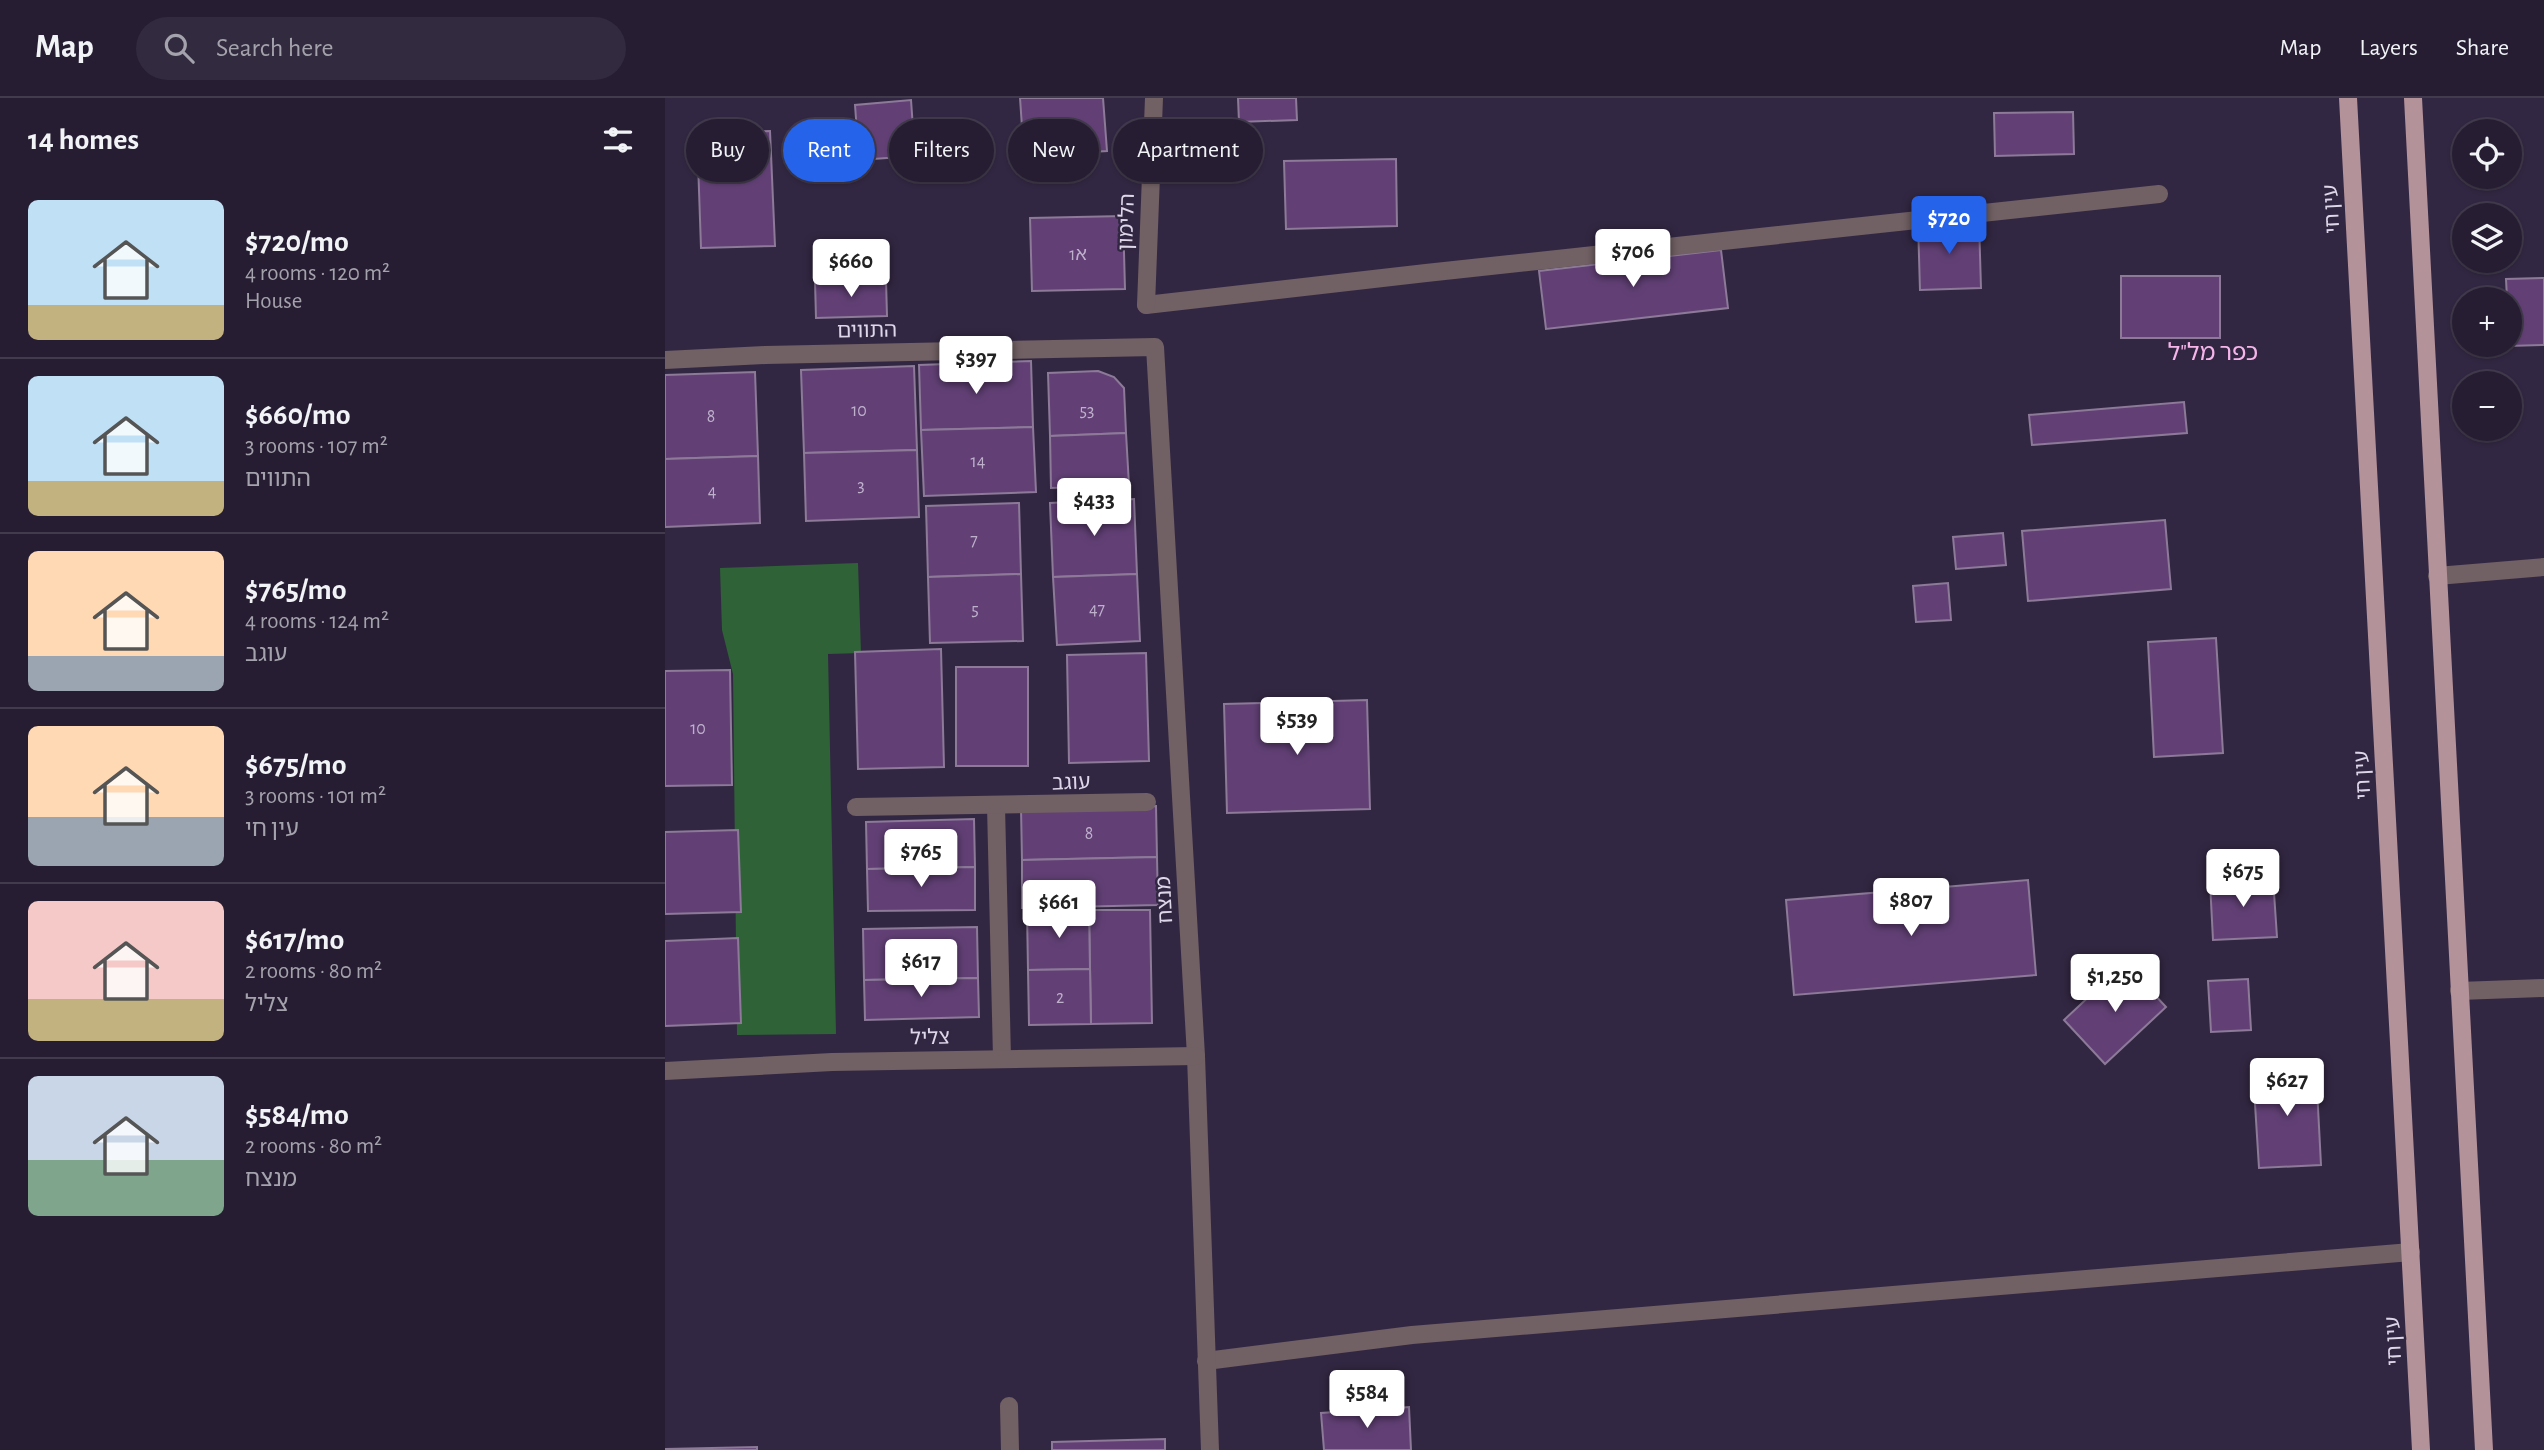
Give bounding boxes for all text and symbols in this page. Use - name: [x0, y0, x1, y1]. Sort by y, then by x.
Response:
- search box: [136, 17, 626, 80]
- icon: search: [160, 29, 198, 67]
- text: Map: [35, 31, 94, 64]
- text: Search here: [216, 35, 334, 61]
- text: Map: [2279, 36, 2321, 60]
- text: Layers: [2359, 36, 2418, 60]
- text: Share: [2456, 36, 2509, 60]
- chip: Buy: [686, 119, 769, 182]
- chip: Rent: [783, 119, 875, 182]
- chip: Filters: [889, 119, 994, 182]
- chip: New: [1008, 119, 1099, 182]
- chip: Apartment: [1113, 119, 1263, 182]
- map controls: [2452, 119, 2522, 441]
- button: locate: [2452, 119, 2522, 189]
- icon: filters: [599, 121, 637, 159]
- text: 14 homes: [28, 125, 139, 155]
- street label: עין חי: [2320, 184, 2343, 234]
- street label: הלימון: [1115, 193, 1138, 251]
- pin: $720: [1908, 197, 1990, 256]
- button: layers: [2452, 203, 2522, 273]
- text: $720: [1927, 207, 1971, 230]
- text: $720/mo: [245, 227, 349, 257]
- icon: home: [84, 228, 168, 312]
- pin: $706: [1592, 230, 1674, 289]
- pin: $660: [810, 240, 892, 299]
- text: $706: [1611, 240, 1655, 263]
- house number: 1א: [1069, 246, 1087, 264]
- text: $660: [829, 250, 873, 273]
- text: 4 rooms · 120 m²: [245, 262, 390, 285]
- button: +: [2452, 287, 2522, 357]
- text: House: [245, 290, 302, 313]
- street label: התווים: [837, 319, 897, 342]
- pin: $397: [935, 336, 1017, 396]
- district label: כפר מל"ל: [2168, 341, 2258, 365]
- text: $397: [955, 347, 997, 370]
- button: −: [2452, 371, 2522, 441]
- text: $660/mo: [245, 400, 351, 430]
- house number: 10: [851, 402, 867, 420]
- house number: 53: [1080, 402, 1094, 420]
- icon: home: [84, 404, 168, 488]
- house number: 8: [707, 408, 715, 426]
- text: 3 rooms · 107 m²: [245, 435, 388, 458]
- house number: 14: [971, 453, 986, 471]
- text: התווים: [245, 468, 311, 491]
- house number: 3: [857, 477, 865, 495]
- pin: $433: [1053, 478, 1135, 538]
- house number: 4: [708, 483, 717, 501]
- text: $433: [1073, 489, 1115, 512]
- house number: 7: [970, 532, 978, 550]
- text: $765/mo: [245, 575, 346, 605]
- icon: home: [84, 579, 168, 663]
- house number: 5: [971, 601, 979, 619]
- house number: 47: [1089, 601, 1105, 619]
- text: 4 rooms · 124 m²: [245, 610, 389, 633]
- text: עוגב: [245, 643, 287, 666]
- pin: $539: [1256, 698, 1338, 757]
- text: $539: [1276, 708, 1318, 731]
- house number: 10: [690, 720, 706, 738]
- text: $675/mo: [245, 750, 346, 780]
- street label: עין חי: [2351, 750, 2374, 800]
- icon: home: [84, 754, 168, 838]
- street label: עוגב: [1051, 771, 1091, 794]
- text: 3 rooms · 101 m²: [245, 785, 386, 808]
- text: עין חי: [245, 818, 299, 841]
- house number: 8: [1085, 825, 1093, 843]
- pin: $765: [880, 830, 962, 889]
- text: $765: [900, 840, 942, 863]
- pin: $675: [2202, 850, 2284, 909]
- text: $675: [2222, 860, 2264, 883]
- street label: מנצח: [1153, 876, 1176, 924]
- pin: $807: [1870, 878, 1952, 938]
- pin: $661: [1018, 880, 1100, 940]
- text: $807: [1889, 889, 1933, 912]
- text: $661: [1039, 891, 1079, 914]
- text: $617/mo: [245, 925, 344, 955]
- icon: home: [84, 929, 168, 1013]
- pin: $617: [880, 940, 962, 999]
- text: $617: [901, 950, 941, 973]
- pin: $1,250: [2058, 954, 2172, 1014]
- text: 2 rooms · 80 m²: [245, 960, 382, 983]
- text: $1,250: [2087, 965, 2143, 988]
- house number: 2: [1056, 989, 1064, 1007]
- text: צליל: [245, 993, 289, 1016]
- street label: צליל: [910, 1027, 950, 1048]
- pin: $627: [2246, 1058, 2328, 1118]
- text: $627: [2266, 1069, 2308, 1092]
- text: $584/mo: [245, 1100, 349, 1130]
- icon: home: [84, 1104, 168, 1188]
- text: 2 rooms · 80 m²: [245, 1135, 382, 1158]
- text: מנצח: [245, 1168, 297, 1191]
- street label: עין חי: [2382, 1316, 2405, 1366]
- pin: $584: [1326, 1370, 1408, 1430]
- text: $584: [1345, 1381, 1389, 1404]

